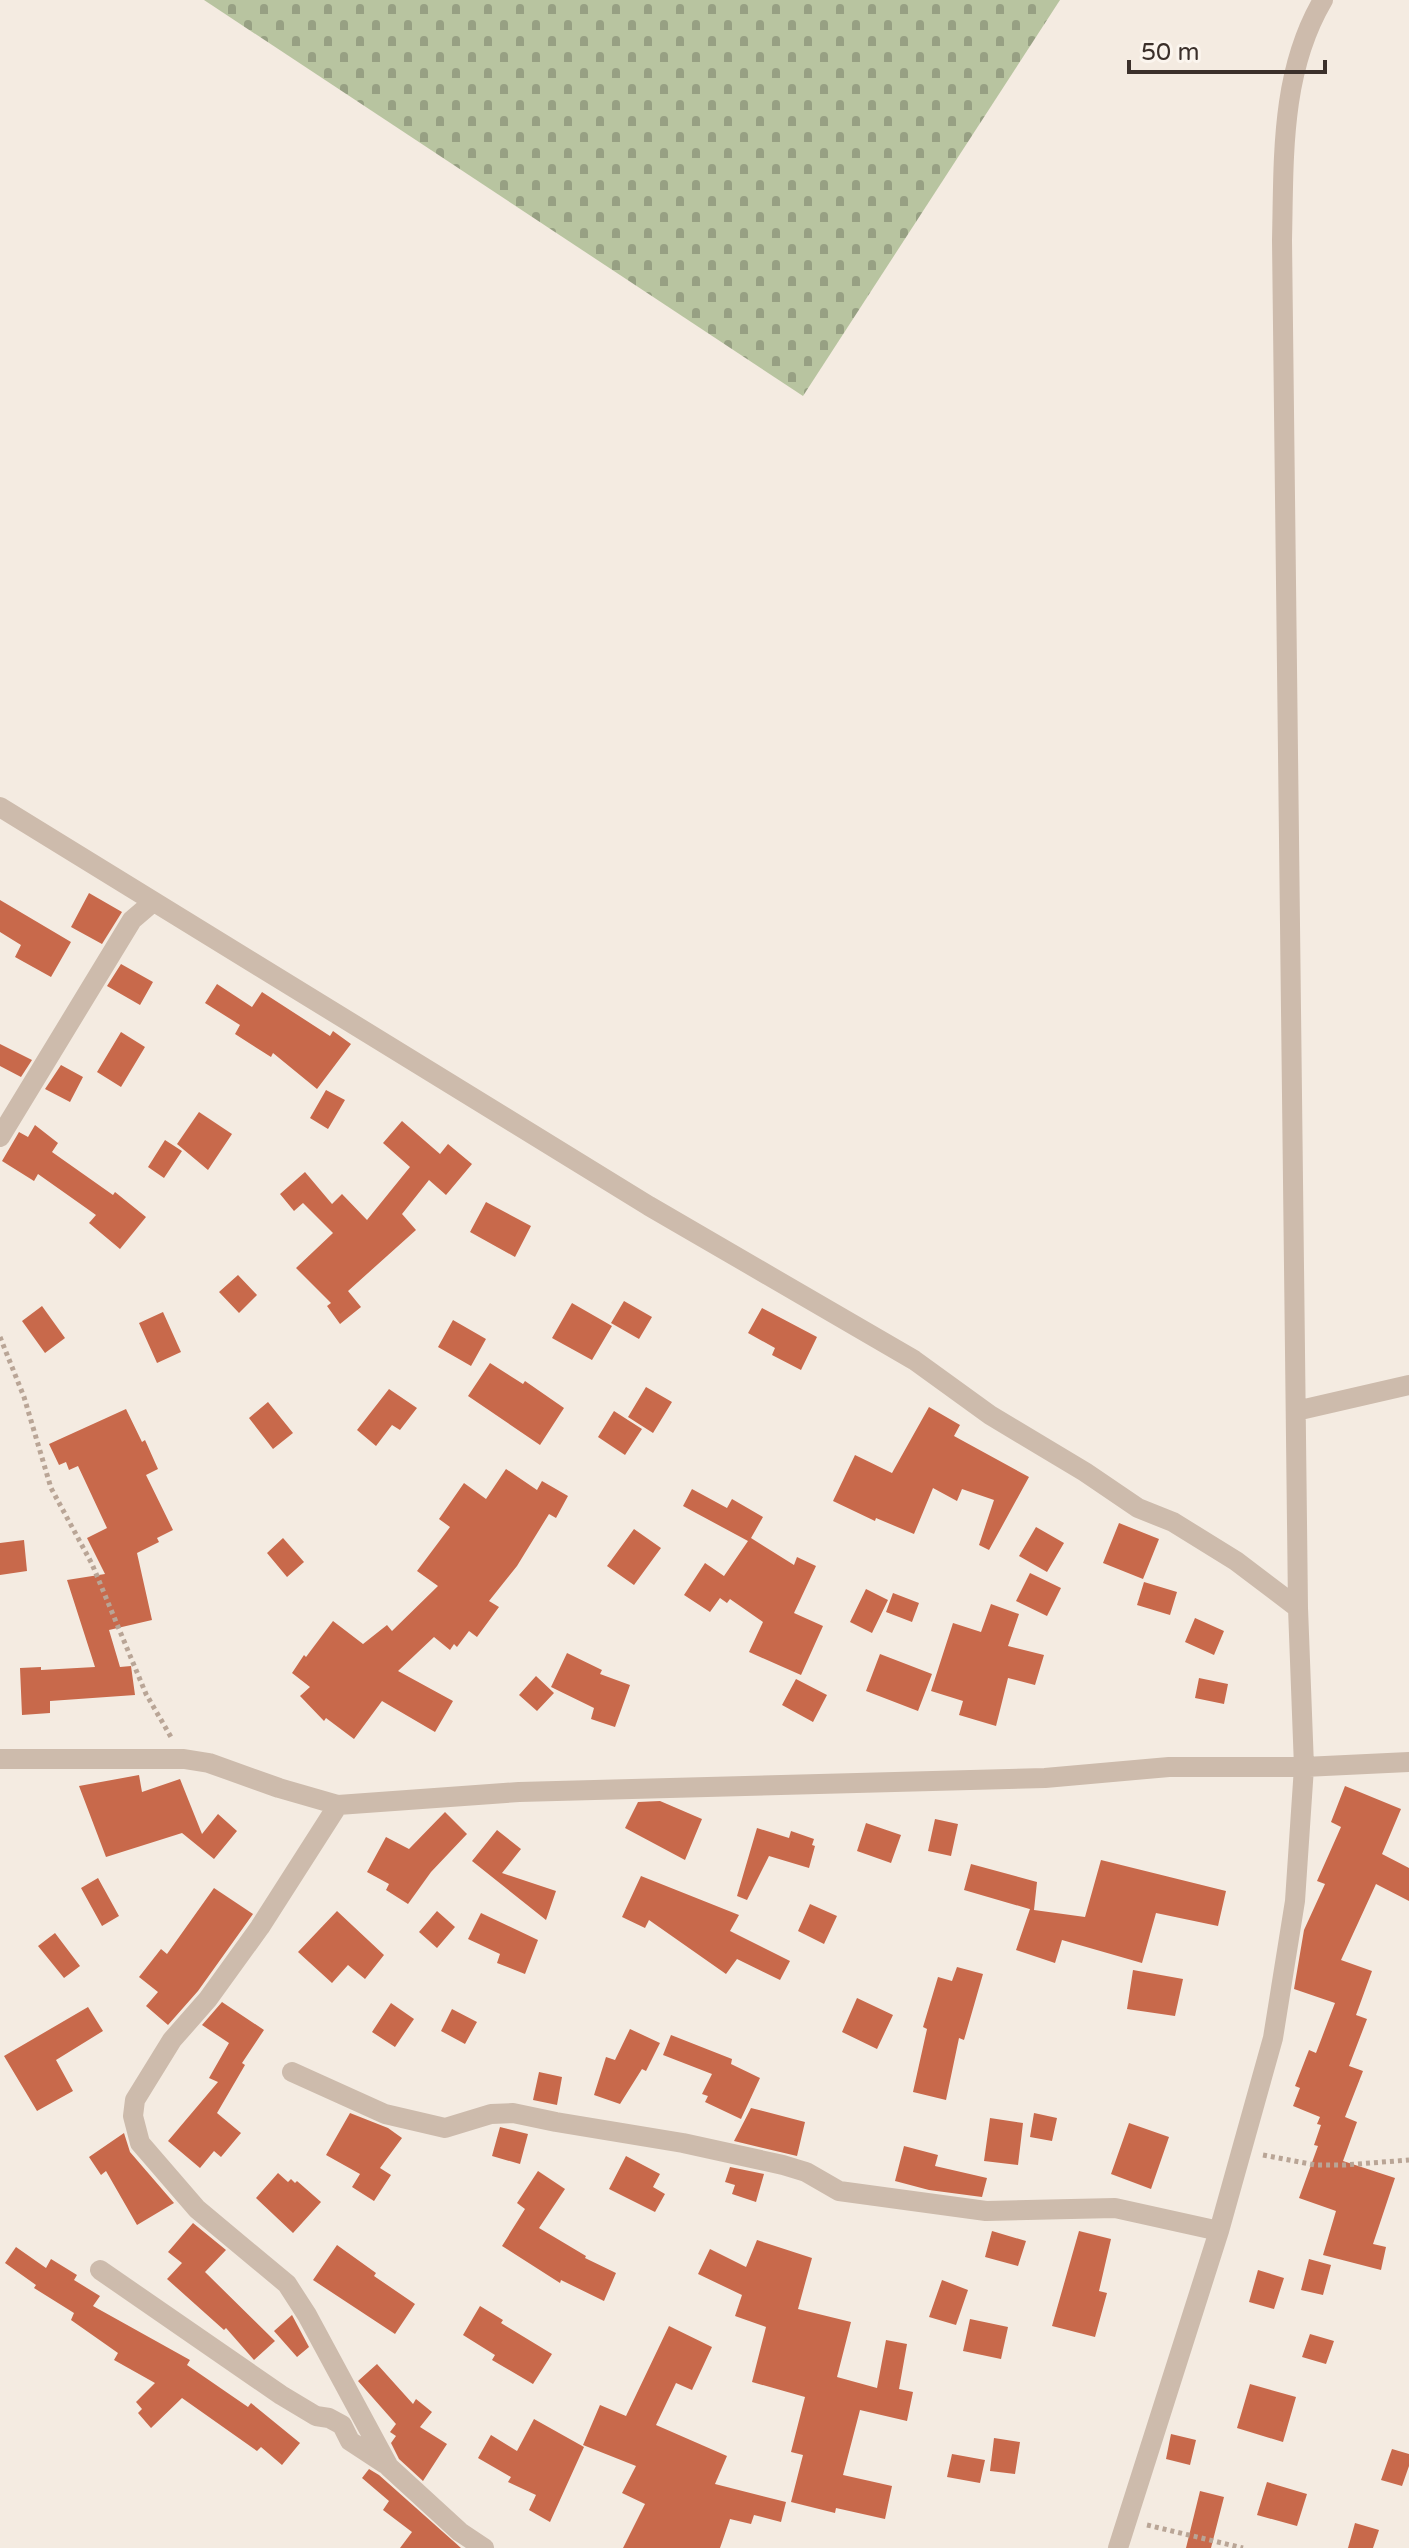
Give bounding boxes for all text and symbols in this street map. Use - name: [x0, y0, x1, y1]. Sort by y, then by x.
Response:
- scale bar: [1129, 24, 1325, 74]
- text: 50 m: [1141, 38, 1199, 67]

